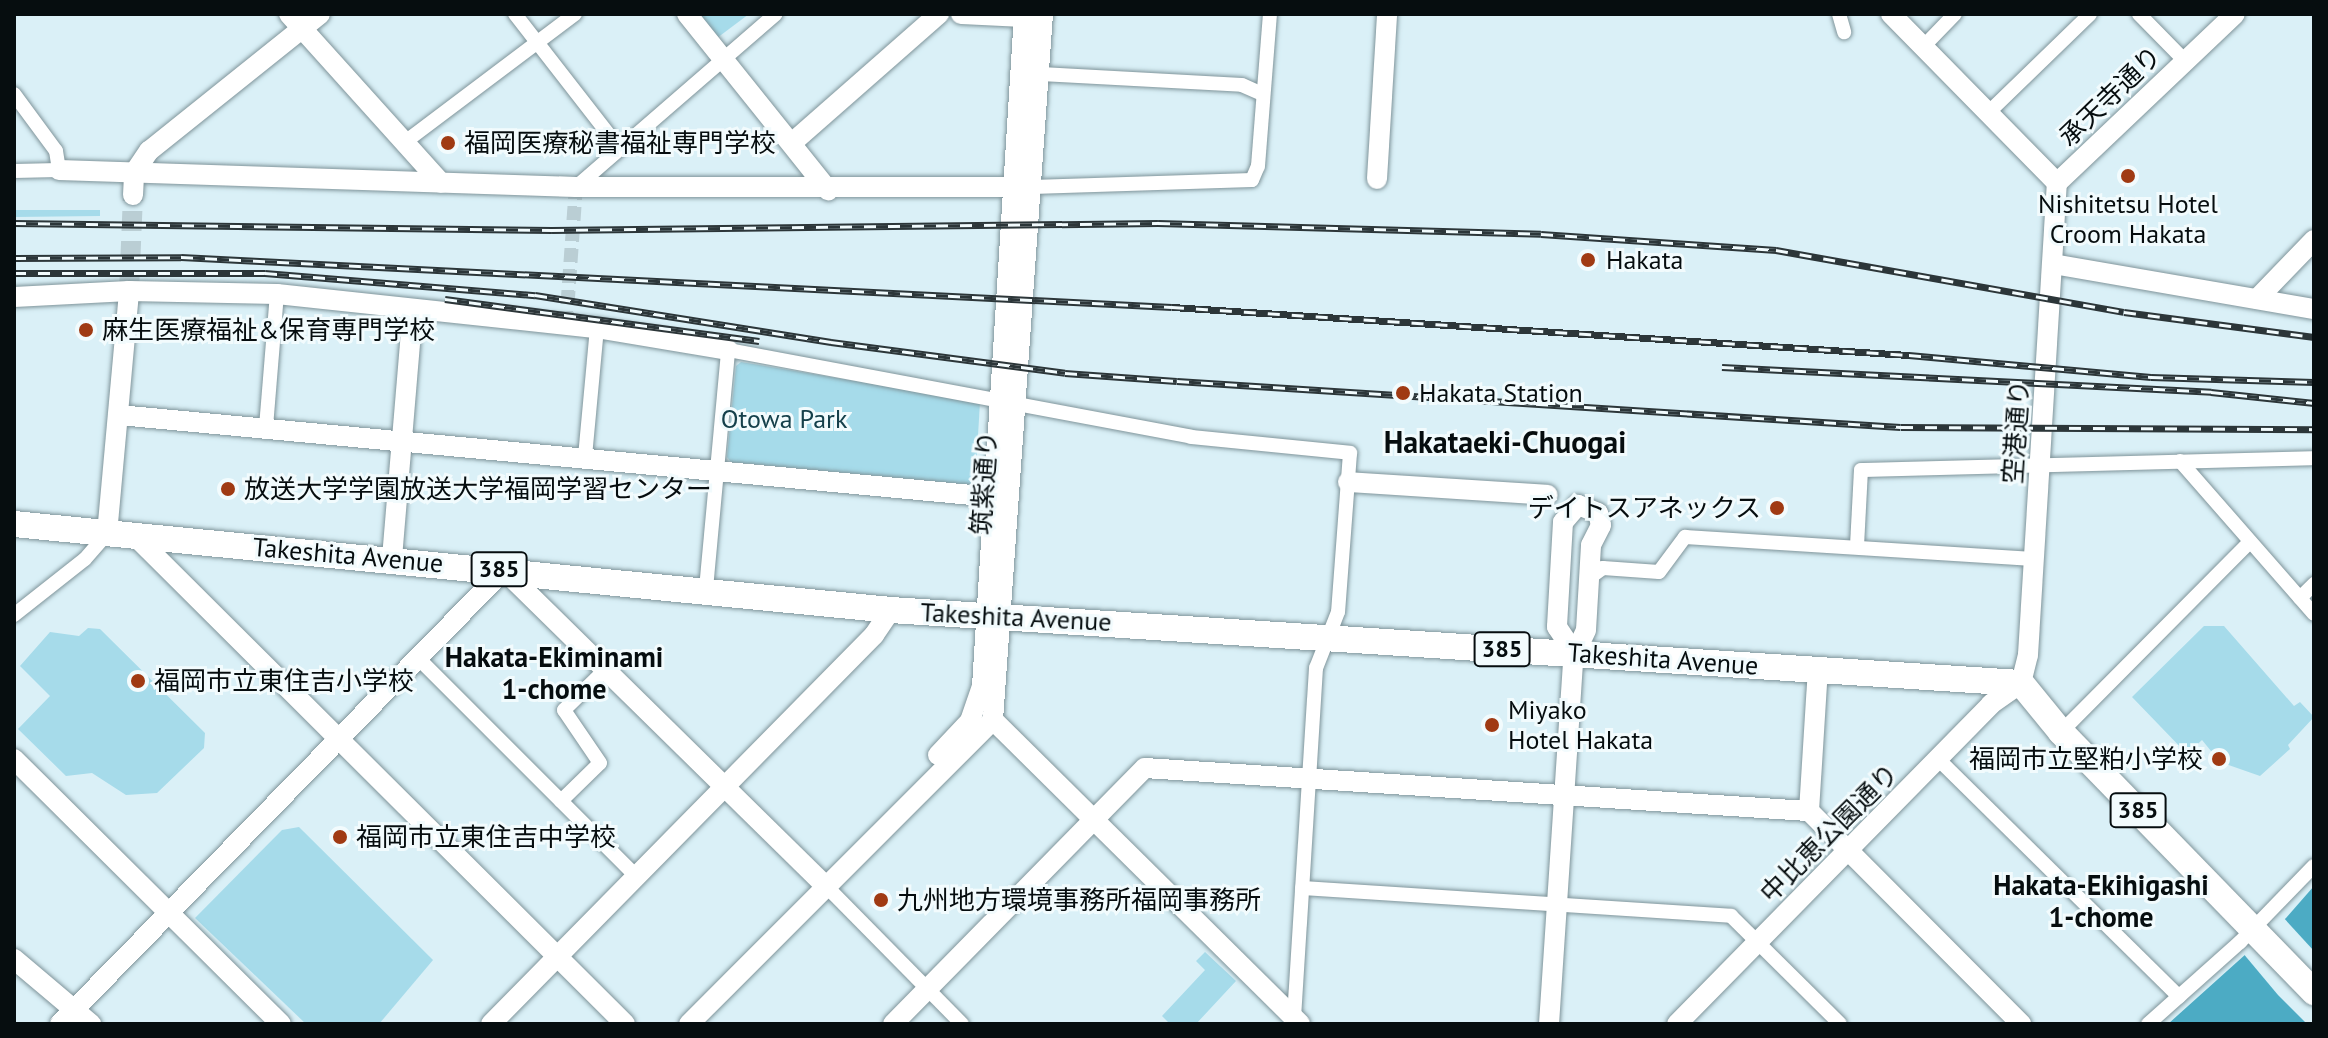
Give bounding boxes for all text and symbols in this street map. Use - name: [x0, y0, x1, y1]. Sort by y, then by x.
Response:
- street label: 承天寺通り: [2052, 40, 2168, 152]
- place label: 福岡医療秘書福祉専門学校: [464, 127, 776, 159]
- marker: 福岡医療秘書福祉専門学校: [439, 134, 457, 152]
- marker: Nishitetsu Hotel Croom Hakata: [2119, 167, 2137, 185]
- place label: Nishitetsu Hotel Croom Hakata: [2038, 188, 2218, 250]
- place label: Hakata: [1606, 244, 1683, 276]
- marker: Hakata: [1577, 249, 1599, 271]
- place label: 麻生医療福祉&保育専門学校: [102, 314, 435, 346]
- marker: 麻生医療福祉&保育専門学校: [77, 321, 95, 339]
- place label: Hakata Station: [1419, 377, 1583, 409]
- street label: 空港通り: [1997, 379, 2035, 485]
- marker: Hakata Station: [1394, 384, 1412, 402]
- park label: Otowa Park: [721, 403, 847, 435]
- district label: Hakataeki-Chuogai: [1384, 424, 1626, 460]
- street label: 筑紫通り: [965, 430, 1003, 536]
- place label: 放送大学学園放送大学福岡学習センター: [244, 473, 712, 505]
- marker: 放送大学学園放送大学福岡学習センター: [219, 480, 237, 498]
- place label: デイトスアネックス: [1527, 492, 1761, 524]
- marker: デイトスアネックス: [1768, 499, 1786, 517]
- street label: Takeshita Avenue: [251, 531, 445, 579]
- road number: 385: [469, 549, 529, 589]
- street label: Takeshita Avenue: [919, 596, 1113, 638]
- road number: 385: [1472, 629, 1532, 669]
- street label: Takeshita Avenue: [1566, 637, 1760, 681]
- district label: Hakata-Ekiminami 1-chome: [445, 640, 663, 706]
- place label: 福岡市立東住吉小学校: [154, 665, 414, 697]
- marker: 福岡市立東住吉小学校: [129, 672, 147, 690]
- place label: Miyako Hotel Hakata: [1508, 694, 1653, 756]
- marker: Miyako Hotel Hakata: [1483, 716, 1501, 734]
- place label: 福岡市立堅粕小学校: [1969, 743, 2203, 775]
- marker: 福岡市立堅粕小学校: [2210, 750, 2228, 768]
- street label: 中比恵公園通り: [1754, 758, 1904, 908]
- road number: 385: [2108, 790, 2168, 830]
- place label: 福岡市立東住吉中学校: [356, 821, 616, 853]
- marker: 福岡市立東住吉中学校: [331, 828, 349, 846]
- district label: Hakata-Ekihigashi 1-chome: [1993, 868, 2209, 934]
- place label: 九州地方環境事務所福岡事務所: [897, 884, 1261, 916]
- marker: 九州地方環境事務所福岡事務所: [872, 891, 890, 909]

